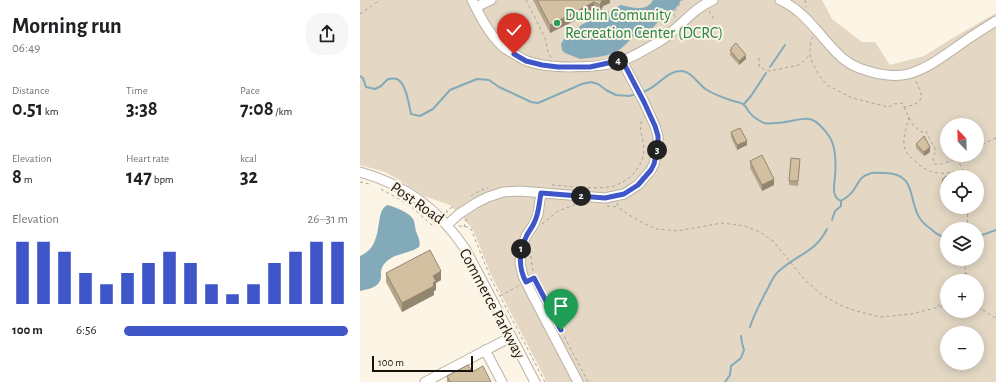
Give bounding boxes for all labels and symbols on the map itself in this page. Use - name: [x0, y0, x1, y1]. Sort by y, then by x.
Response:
- place label: Dublin Comunity Recreation Center (DCRC): [565, 7, 723, 41]
- pin: [497, 13, 531, 54]
- marker: Dublin Comunity Recreation Center (DCRC): [552, 18, 562, 28]
- pin: 4: [608, 51, 628, 71]
- north arrow: [940, 118, 984, 162]
- pin: 3: [647, 140, 667, 160]
- street label: Post Road: [388, 179, 447, 227]
- pin: 2: [571, 186, 591, 206]
- pin: 1: [511, 239, 531, 259]
- street label: Commerce Parkway: [456, 246, 528, 362]
- pin: [544, 289, 578, 330]
- scale bar: [372, 354, 473, 373]

